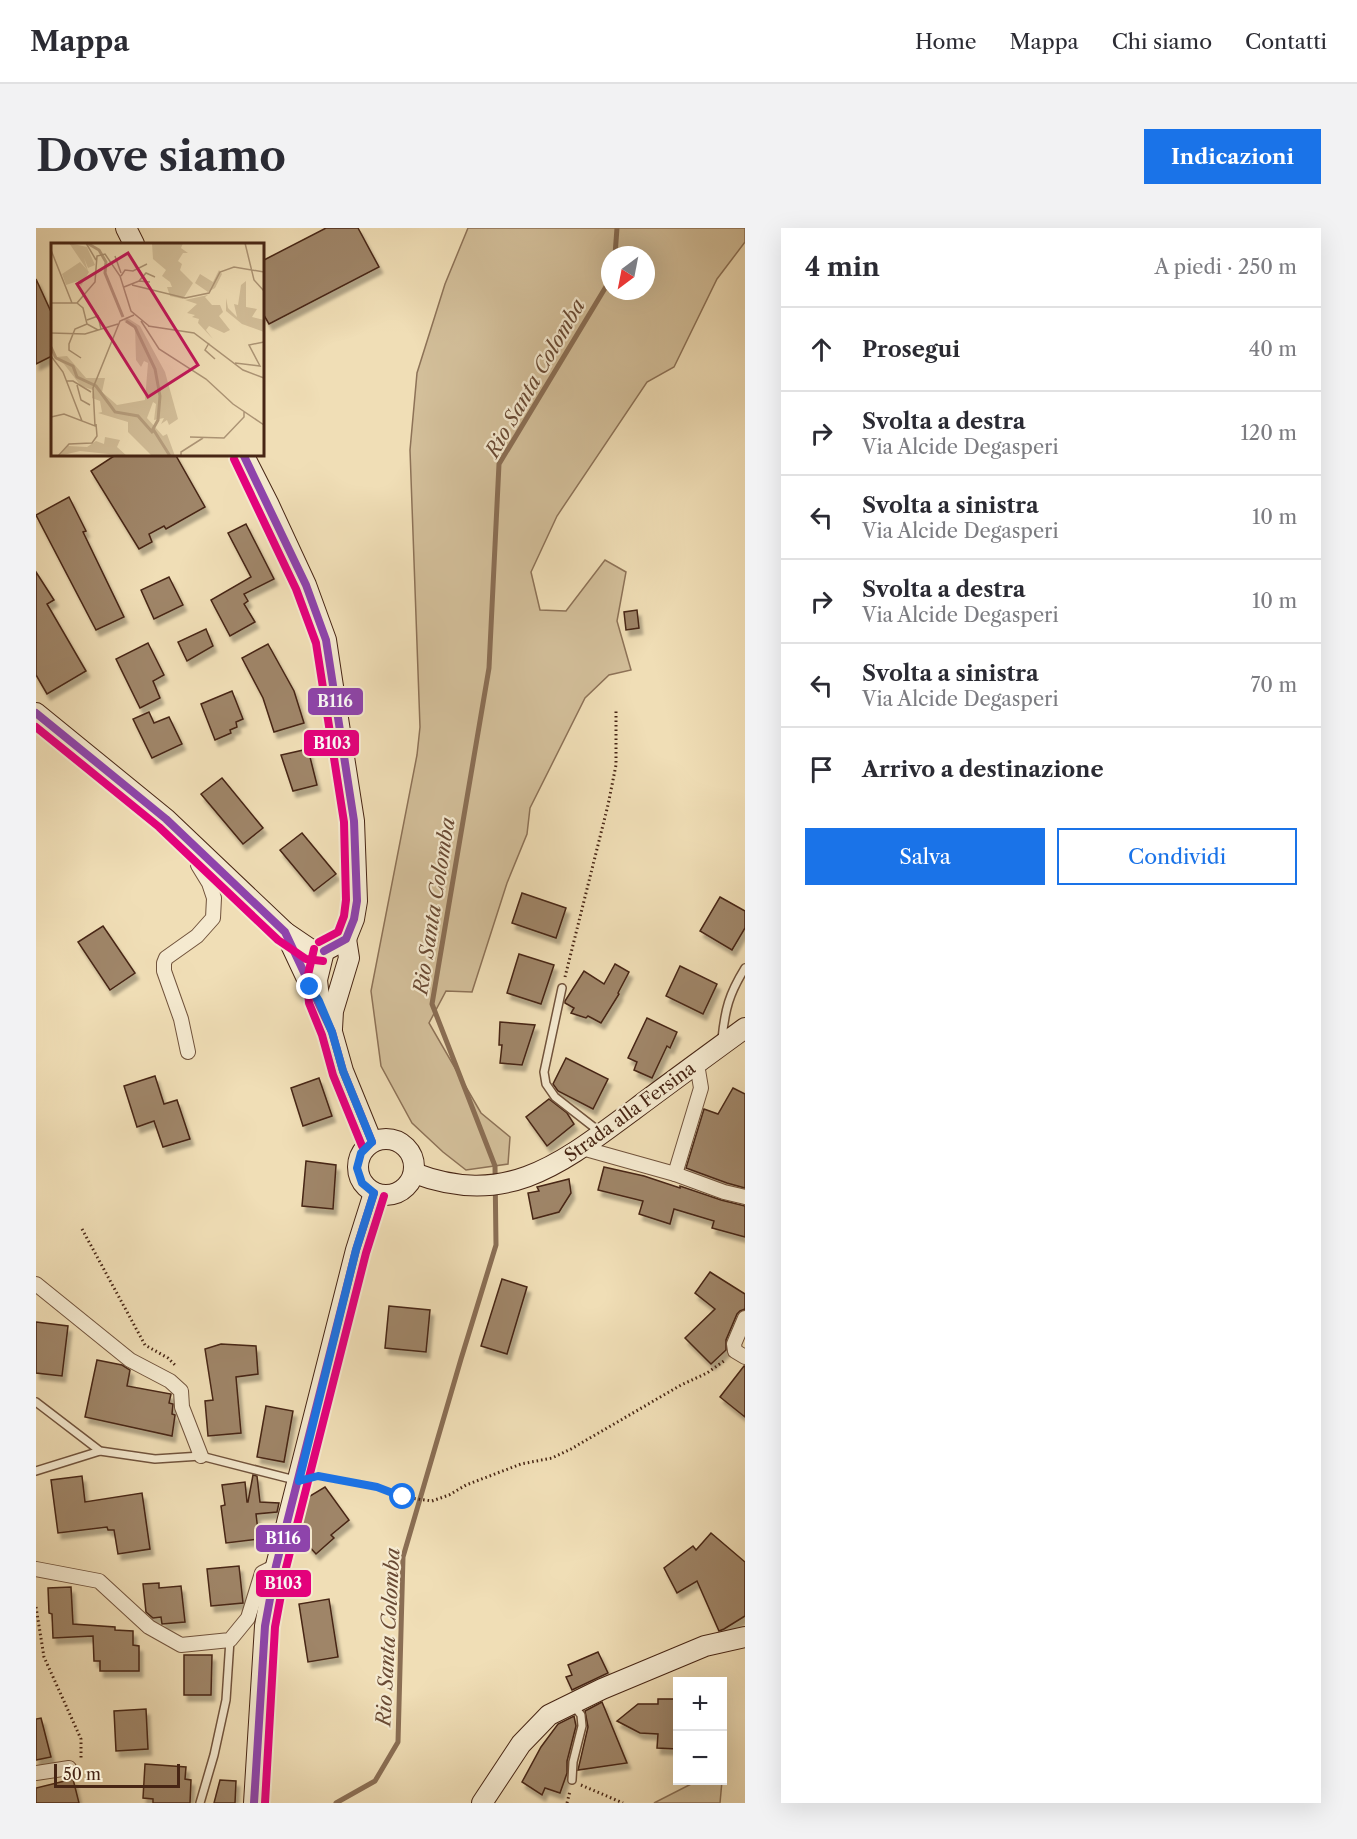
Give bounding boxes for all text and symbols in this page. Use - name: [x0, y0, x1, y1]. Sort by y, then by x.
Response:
- text: Mappa: [30, 24, 129, 58]
- text: Home: [915, 29, 977, 54]
- text: Mappa: [1010, 29, 1079, 54]
- text: Chi siamo: [1112, 29, 1212, 54]
- text: Contatti: [1245, 29, 1327, 54]
- button: Indicazioni: [1144, 129, 1321, 184]
- text: Dove siamo: [36, 130, 286, 182]
- inset map: [51, 243, 264, 456]
- north arrow: [601, 246, 655, 300]
- text: 4 min: [805, 251, 880, 283]
- text: A piedi · 250 m: [1154, 255, 1297, 279]
- water label: Rio Santa Colomba: [479, 295, 590, 463]
- icon: ahead: [805, 333, 838, 366]
- text: Prosegui: [862, 336, 960, 363]
- text: 40 m: [1249, 337, 1297, 361]
- text: Svolta a destra: [862, 408, 1025, 435]
- icon: right: [805, 417, 838, 450]
- text: 120 m: [1240, 421, 1297, 445]
- text: Via Alcide Degasperi: [862, 435, 1059, 459]
- text: Svolta a sinistra: [862, 492, 1039, 519]
- icon: left: [805, 501, 838, 534]
- text: 10 m: [1252, 505, 1297, 529]
- text: Via Alcide Degasperi: [862, 519, 1059, 543]
- text: Svolta a destra: [862, 576, 1025, 603]
- icon: right: [805, 585, 838, 618]
- text: 10 m: [1252, 589, 1297, 613]
- text: Via Alcide Degasperi: [862, 603, 1059, 627]
- text: Svolta a sinistra: [862, 660, 1039, 687]
- icon: left: [805, 669, 838, 702]
- text: 70 m: [1251, 673, 1297, 697]
- line badge: B116: [307, 687, 364, 716]
- text: Via Alcide Degasperi: [862, 687, 1059, 711]
- text: B116: [317, 691, 353, 711]
- line badge: B103: [303, 729, 360, 757]
- text: B103: [313, 733, 351, 753]
- icon: arrive: [805, 753, 838, 786]
- text: Arrivo a destinazione: [862, 756, 1104, 783]
- water label: Rio Santa Colomba: [408, 816, 460, 998]
- button: Salva: [805, 828, 1045, 885]
- button: Condividi: [1057, 828, 1297, 885]
- route end: [296, 973, 322, 999]
- street label: Strada alla Fersina: [560, 1057, 700, 1167]
- route start: [389, 1483, 415, 1509]
- line badge: B116: [255, 1524, 311, 1553]
- text: B116: [265, 1528, 301, 1548]
- water label: Rio Santa Colomba: [371, 1547, 405, 1729]
- line badge: B103: [255, 1569, 312, 1598]
- text: B103: [264, 1573, 302, 1593]
- map controls: [673, 1677, 727, 1785]
- button: +: [673, 1677, 727, 1731]
- button: −: [673, 1731, 727, 1785]
- scale bar: [54, 1761, 180, 1788]
- text: 50 m: [63, 1764, 101, 1784]

